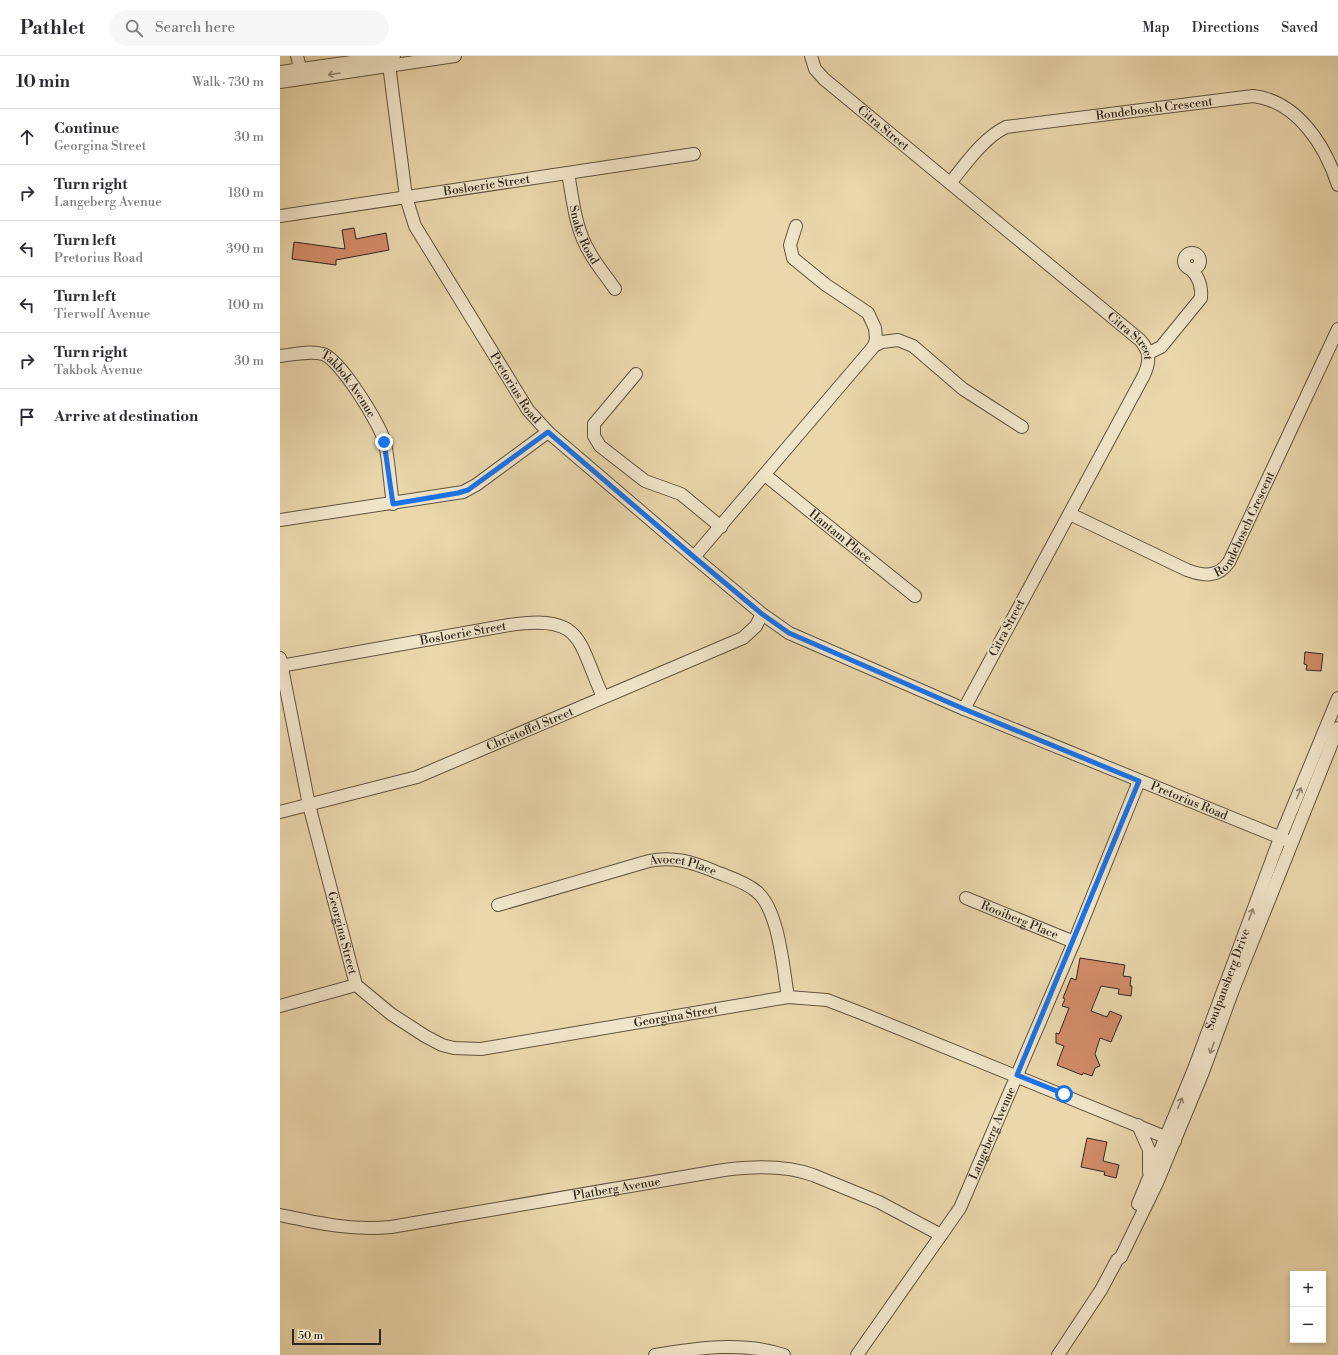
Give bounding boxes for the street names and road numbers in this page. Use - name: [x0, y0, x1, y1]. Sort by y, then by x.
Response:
- street label: Rondebosch Crescent: [1095, 94, 1214, 123]
- street label: Citra Street: [854, 102, 913, 154]
- street label: Bosloerie Street: [441, 171, 532, 199]
- street label: Snake Road: [566, 204, 603, 267]
- street label: Citra Street: [1104, 309, 1156, 361]
- street label: Takbok Avenue: [318, 346, 379, 420]
- street label: Pretorius Road: [487, 349, 544, 427]
- street label: Rondebosch Crescent: [1211, 468, 1278, 580]
- street label: Hantam Place: [806, 506, 875, 566]
- street label: Citra Street: [986, 596, 1029, 659]
- street label: Bosloerie Street: [418, 618, 508, 648]
- street label: Christoffel Street: [484, 703, 576, 754]
- street label: Pretorius Road: [1148, 778, 1230, 823]
- street label: Avocet Place: [647, 852, 719, 879]
- street label: Georgina Street: [324, 890, 361, 977]
- street label: Rooiberg Place: [979, 897, 1061, 942]
- street label: Soutpansberg Drive: [1202, 926, 1253, 1032]
- street label: Georgina Street: [632, 1001, 720, 1031]
- street label: Langeberg Avenue: [966, 1084, 1019, 1182]
- street label: Platberg Avenue: [572, 1174, 661, 1203]

